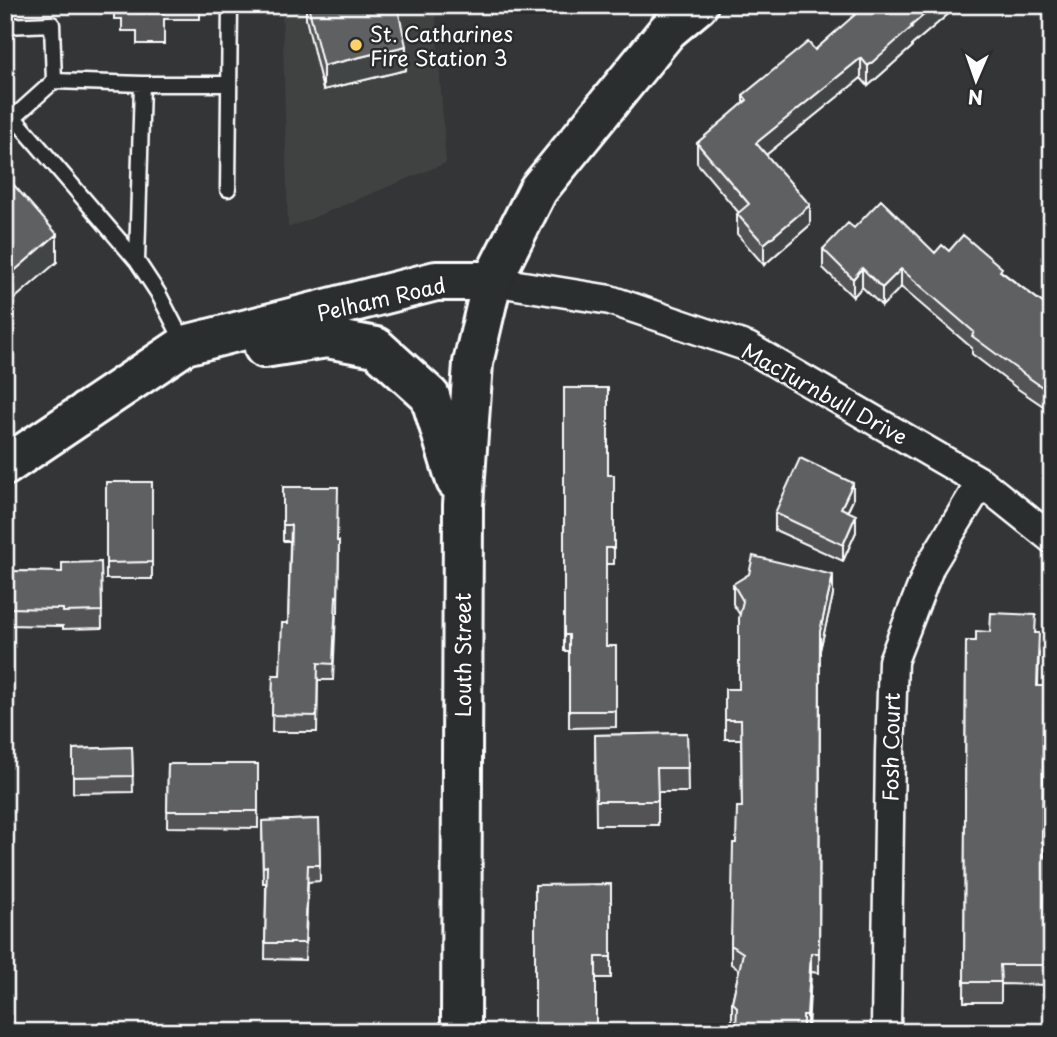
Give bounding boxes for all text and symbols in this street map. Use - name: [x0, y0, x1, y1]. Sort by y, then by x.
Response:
- place label: St. Catharines Fire Station 3: [370, 17, 513, 73]
- marker: St. Catharines Fire Station 3: [348, 37, 364, 53]
- north arrow: [942, 46, 1012, 116]
- text: N: [967, 84, 983, 112]
- street label: Pelham Road: [314, 268, 448, 328]
- street label: MacTurnbull Drive: [736, 334, 914, 452]
- street label: Louth Street: [446, 593, 478, 717]
- street label: Fosh Court: [873, 692, 907, 802]

